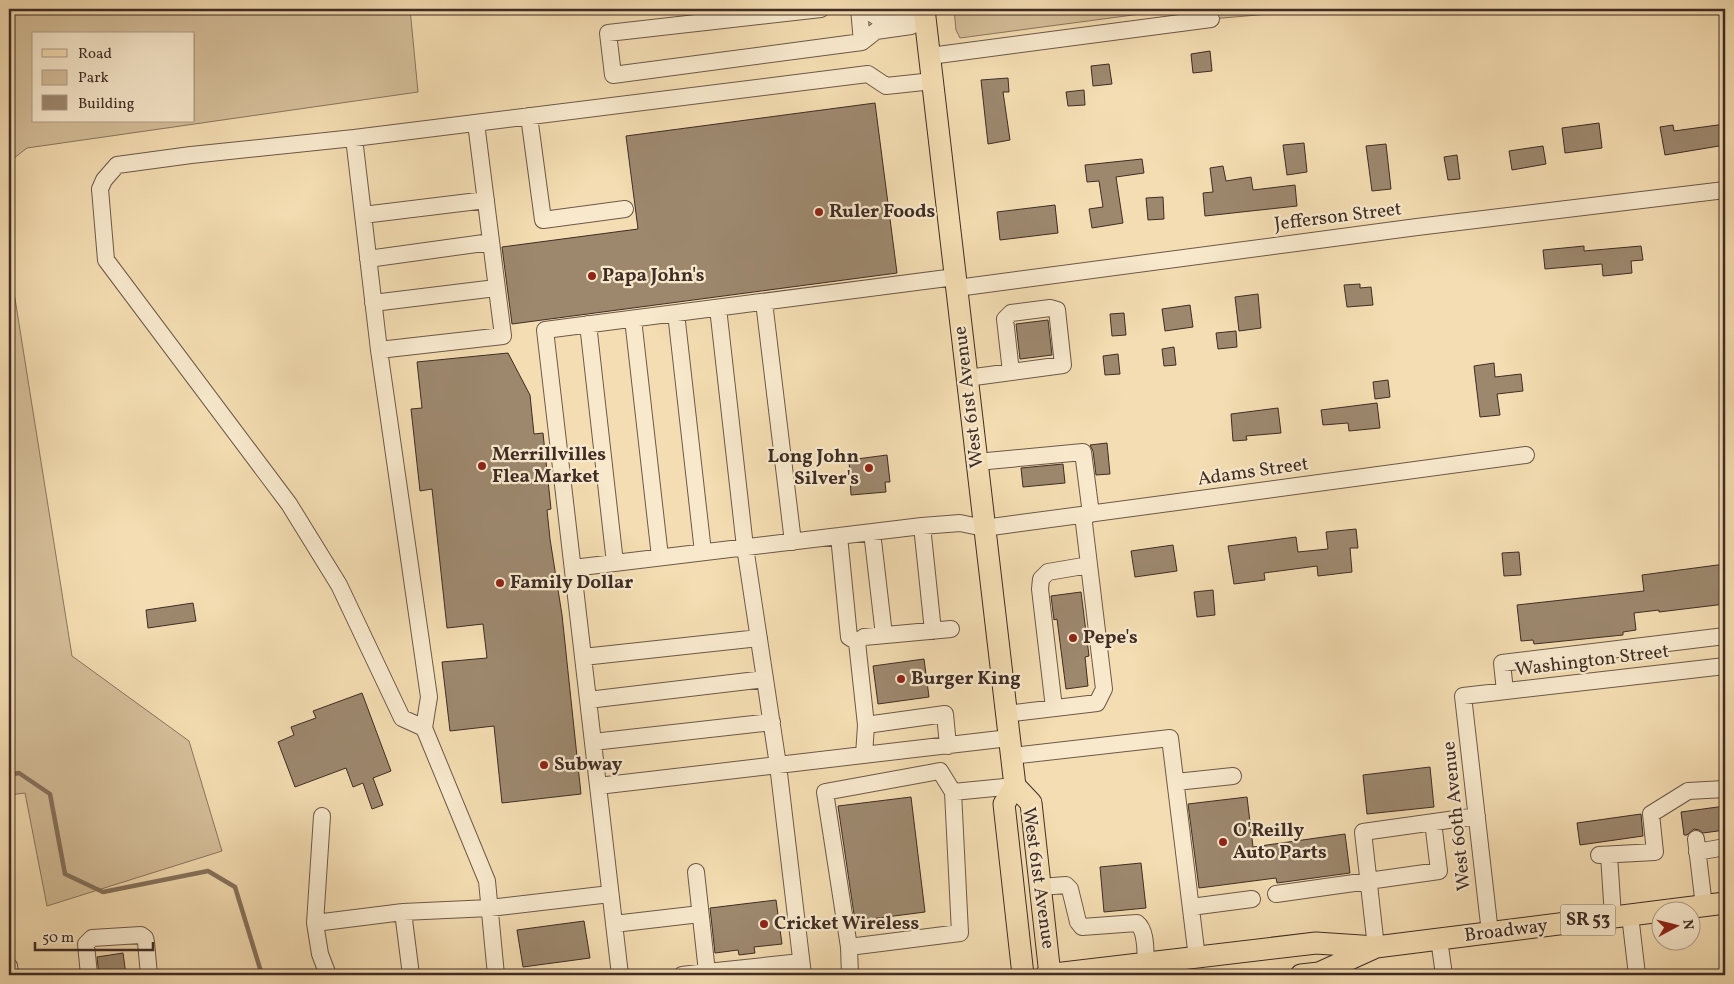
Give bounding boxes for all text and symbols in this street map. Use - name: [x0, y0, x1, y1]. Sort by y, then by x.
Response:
- legend: [32, 32, 195, 122]
- text: Road: [78, 44, 112, 65]
- text: Park: [78, 68, 109, 89]
- text: Building: [78, 94, 135, 115]
- street label: Jefferson Street: [1273, 196, 1403, 238]
- place label: Ruler Foods: [829, 199, 935, 225]
- marker: Ruler Foods: [813, 206, 825, 218]
- place label: Papa John's: [602, 263, 705, 289]
- marker: Papa John's: [586, 270, 598, 282]
- street label: West 61st Avenue: [947, 325, 991, 469]
- place label: Merrillvilles Flea Market: [492, 442, 606, 490]
- place label: Long John Silver's: [767, 444, 859, 492]
- street label: Adams Street: [1196, 451, 1310, 493]
- marker: Merrillvilles Flea Market: [476, 460, 488, 472]
- marker: Long John Silver's: [863, 462, 875, 474]
- place label: Family Dollar: [510, 570, 633, 596]
- marker: Family Dollar: [494, 577, 506, 589]
- place label: Pepe's: [1083, 625, 1138, 651]
- marker: Pepe's: [1067, 632, 1079, 644]
- street label: Washington Street: [1514, 639, 1671, 683]
- place label: Burger King: [911, 666, 1021, 692]
- marker: Burger King: [895, 673, 907, 685]
- street label: West 60th Avenue: [1436, 740, 1478, 892]
- place label: Subway: [554, 752, 623, 778]
- marker: Subway: [538, 759, 550, 771]
- street label: West 61st Avenue: [1015, 805, 1061, 951]
- place label: O'Reilly Auto Parts: [1233, 818, 1327, 866]
- marker: O'Reilly Auto Parts: [1217, 836, 1229, 848]
- north arrow: [1652, 902, 1702, 952]
- road number: SR 53: [1560, 904, 1616, 936]
- place label: Cricket Wireless: [774, 911, 919, 937]
- street label: Broadway: [1463, 913, 1549, 949]
- marker: Cricket Wireless: [758, 918, 770, 930]
- text: N: [1677, 918, 1697, 931]
- scale bar: [35, 919, 152, 951]
- text: 50 m: [42, 928, 74, 949]

